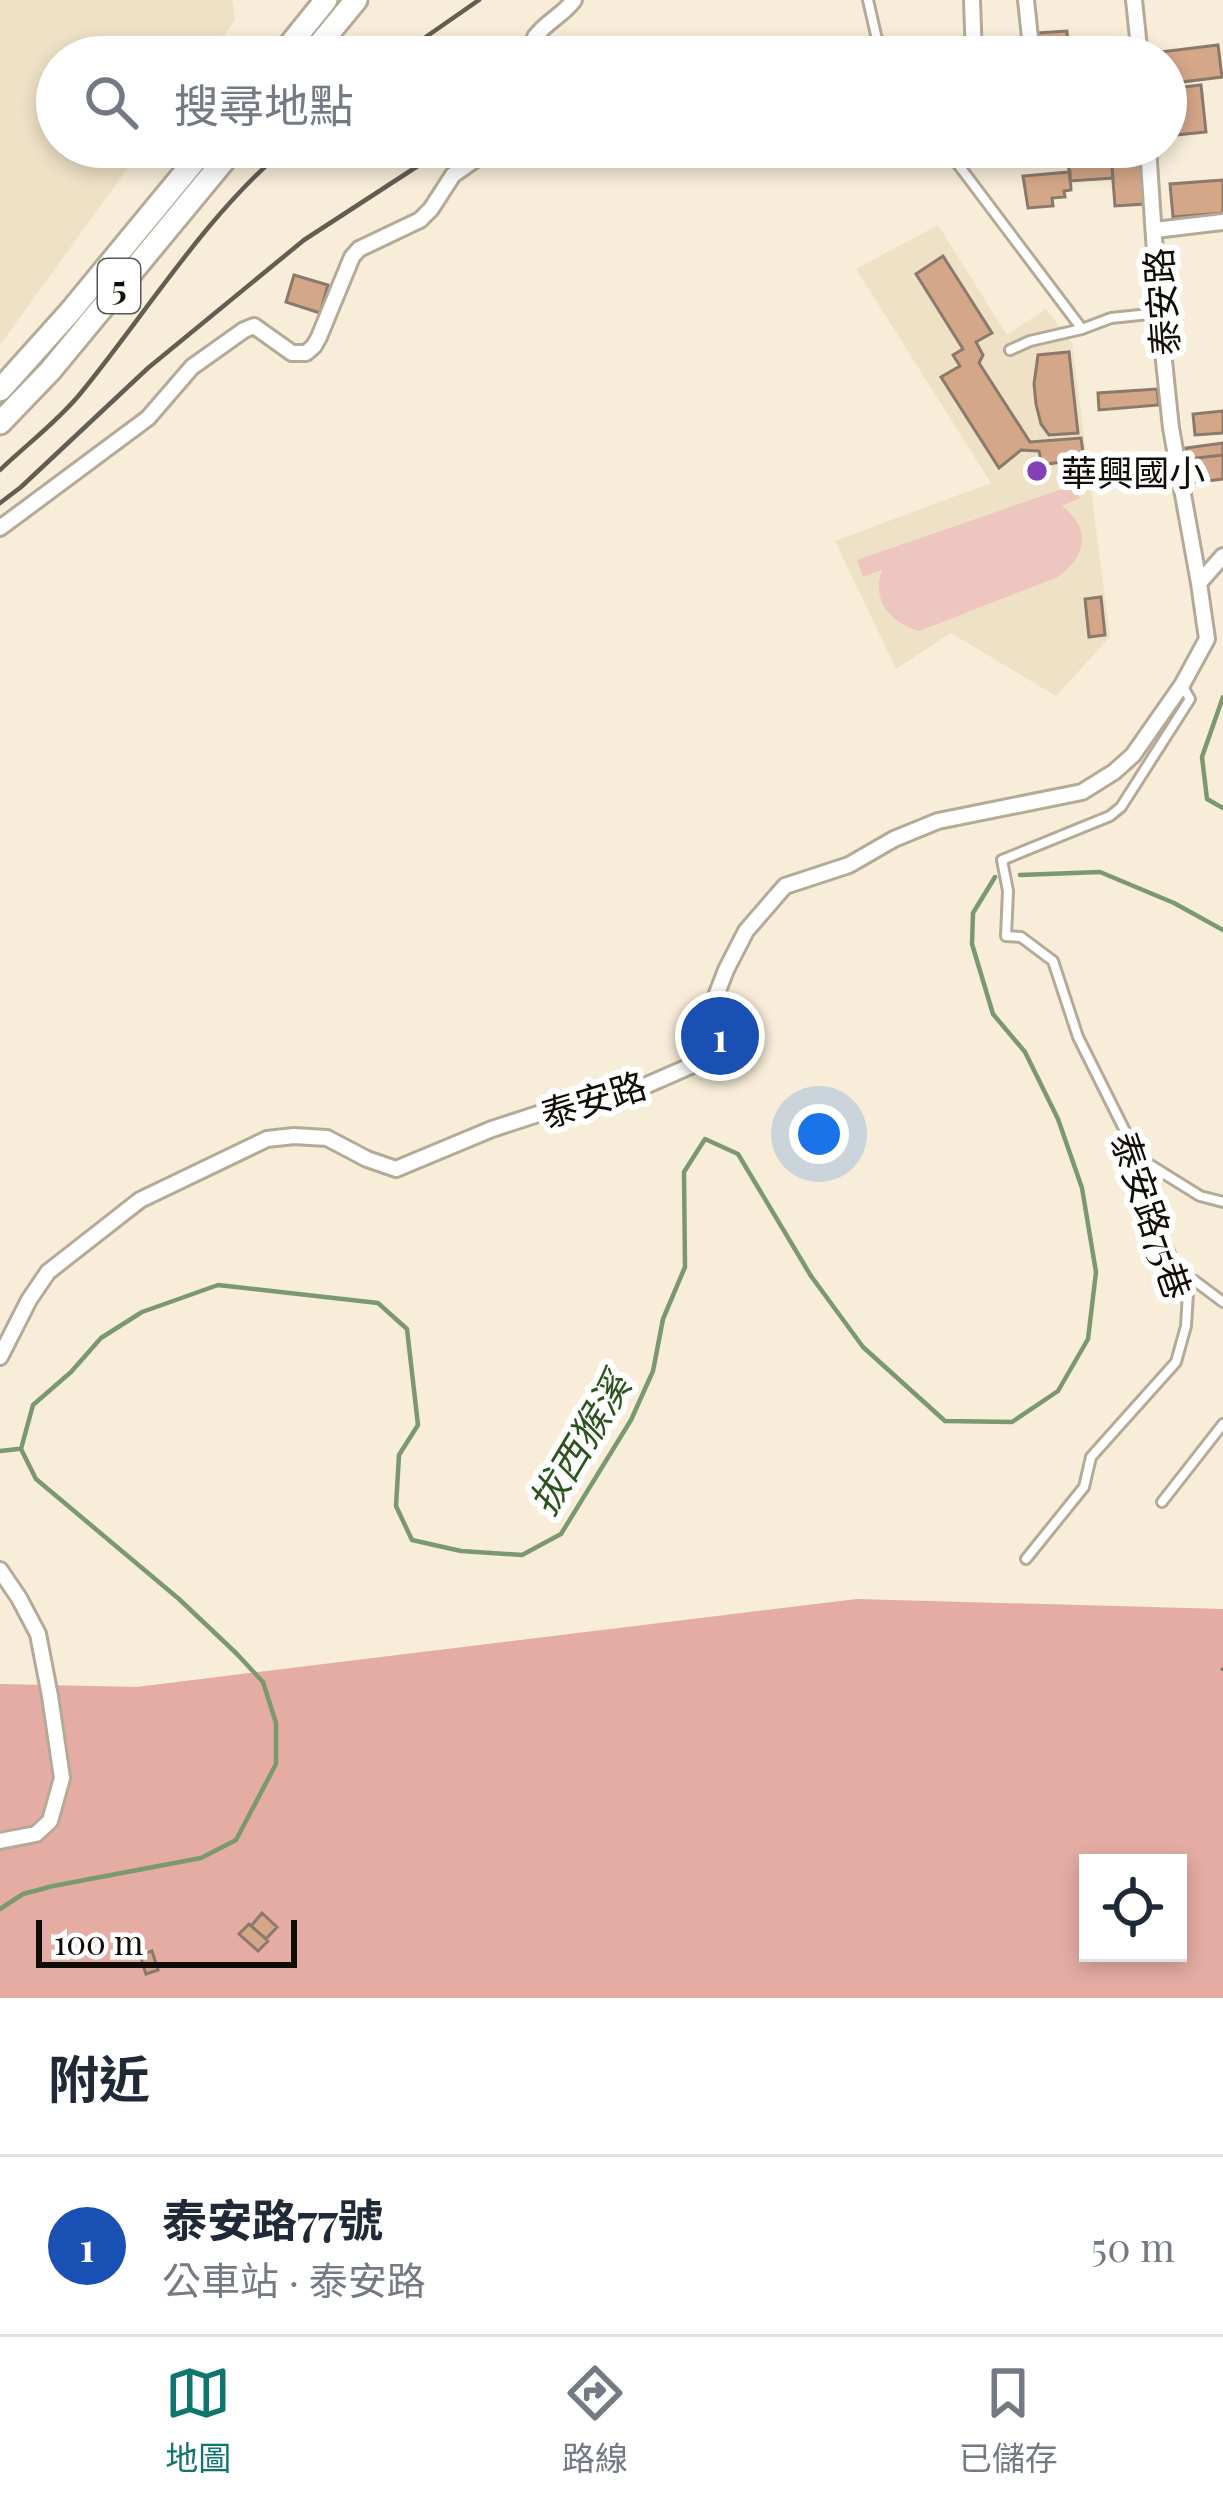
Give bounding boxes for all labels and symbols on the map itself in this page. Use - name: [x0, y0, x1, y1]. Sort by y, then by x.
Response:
- street label: 泰安路: [1132, 246, 1188, 358]
- road number: 5: [98, 259, 140, 313]
- place label: 華興國小: [1061, 447, 1205, 495]
- marker: 華興國小: [1024, 458, 1050, 484]
- pin: 1: [681, 991, 759, 1081]
- street label: 泰安路: [534, 1059, 652, 1137]
- your location: [789, 1104, 849, 1164]
- street label: 泰安路75巷: [1102, 1125, 1204, 1305]
- water label: 拔西猴溪: [516, 1358, 643, 1523]
- scale bar: [36, 1914, 297, 1967]

